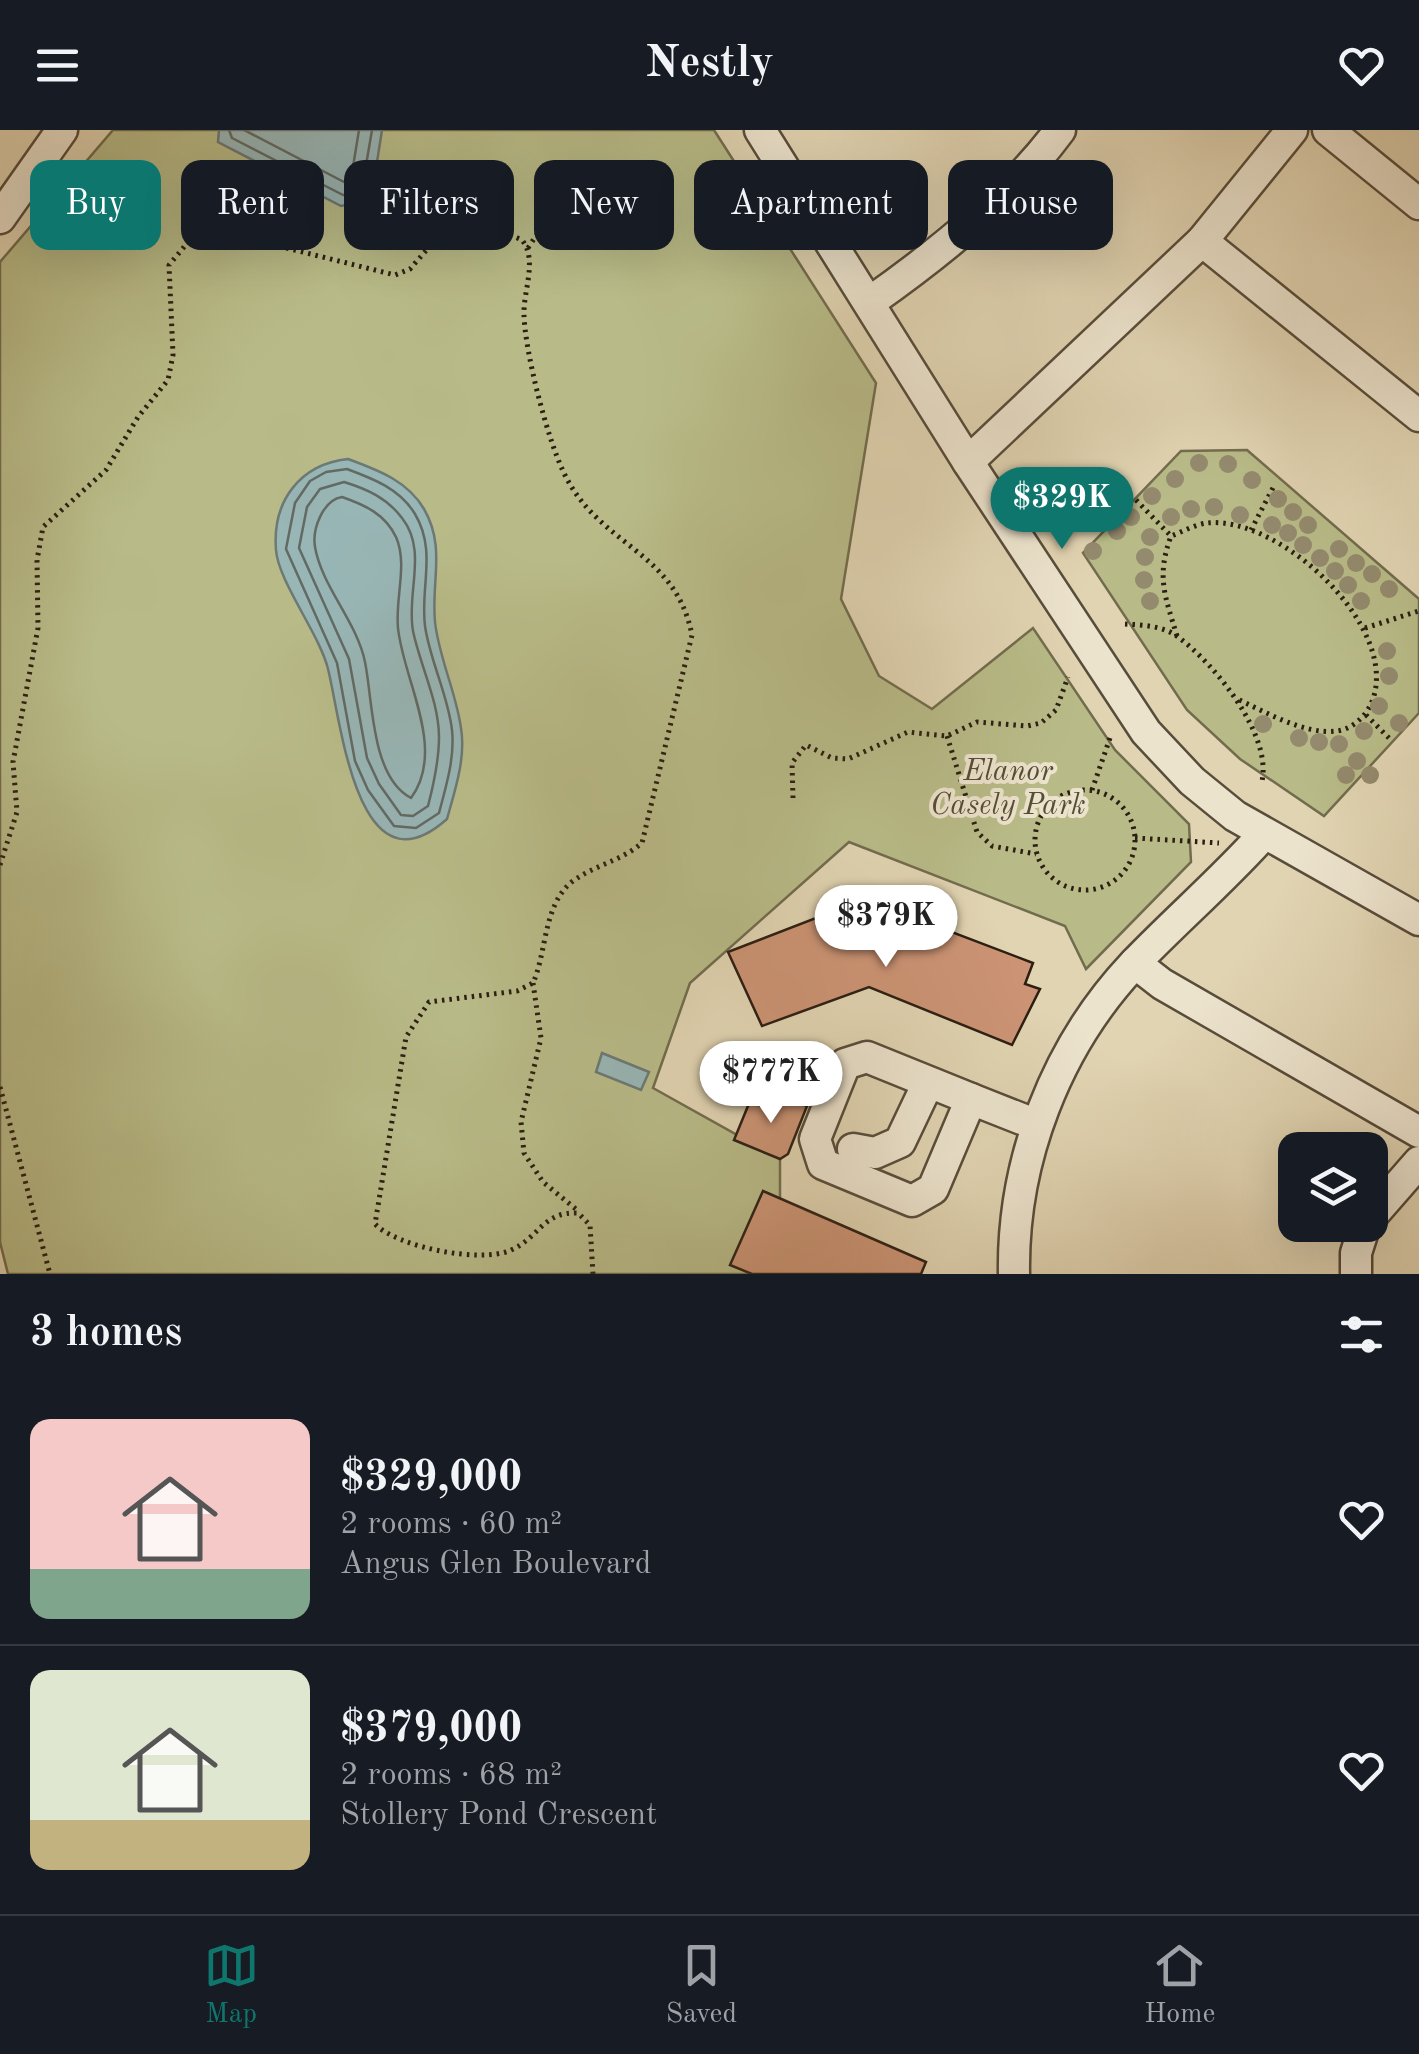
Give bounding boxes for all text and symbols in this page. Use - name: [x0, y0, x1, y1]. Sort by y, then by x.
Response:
- icon: menu: [30, 38, 85, 93]
- icon: heart: [1334, 38, 1389, 93]
- text: Nestly: [645, 42, 774, 87]
- chip: Buy: [30, 160, 161, 250]
- chip: Rent: [181, 160, 324, 250]
- chip: Filters: [344, 160, 514, 250]
- chip: New: [534, 160, 674, 250]
- chip: Apartment: [694, 160, 928, 250]
- chip: House: [948, 160, 1113, 250]
- pin: $329K: [992, 467, 1132, 552]
- text: $329K: [1013, 483, 1111, 515]
- park label: Elanor Casely Park: [930, 757, 1086, 821]
- pin: $379K: [816, 885, 956, 970]
- text: $379K: [837, 901, 935, 933]
- pin: $777K: [701, 1041, 841, 1126]
- text: $777K: [722, 1057, 820, 1089]
- map controls: [1278, 1132, 1388, 1242]
- button: layers: [1278, 1132, 1388, 1242]
- icon: filters: [1334, 1307, 1389, 1362]
- text: 3 homes: [30, 1313, 182, 1355]
- text: $329,000: [340, 1458, 522, 1500]
- icon: home: [110, 1459, 230, 1579]
- icon: heart: [1334, 1492, 1389, 1547]
- text: 2 rooms · 60 m²: [340, 1509, 562, 1541]
- text: Angus Glen Boulevard: [340, 1549, 652, 1581]
- text: $379,000: [340, 1709, 522, 1751]
- icon: home: [110, 1710, 230, 1830]
- icon: heart: [1334, 1743, 1389, 1798]
- text: 2 rooms · 68 m²: [340, 1760, 562, 1792]
- text: Stollery Pond Crescent: [340, 1800, 657, 1832]
- tab: Map: [204, 1938, 259, 2033]
- tab: Saved: [666, 1938, 737, 2033]
- tab: Home: [1144, 1938, 1215, 2033]

